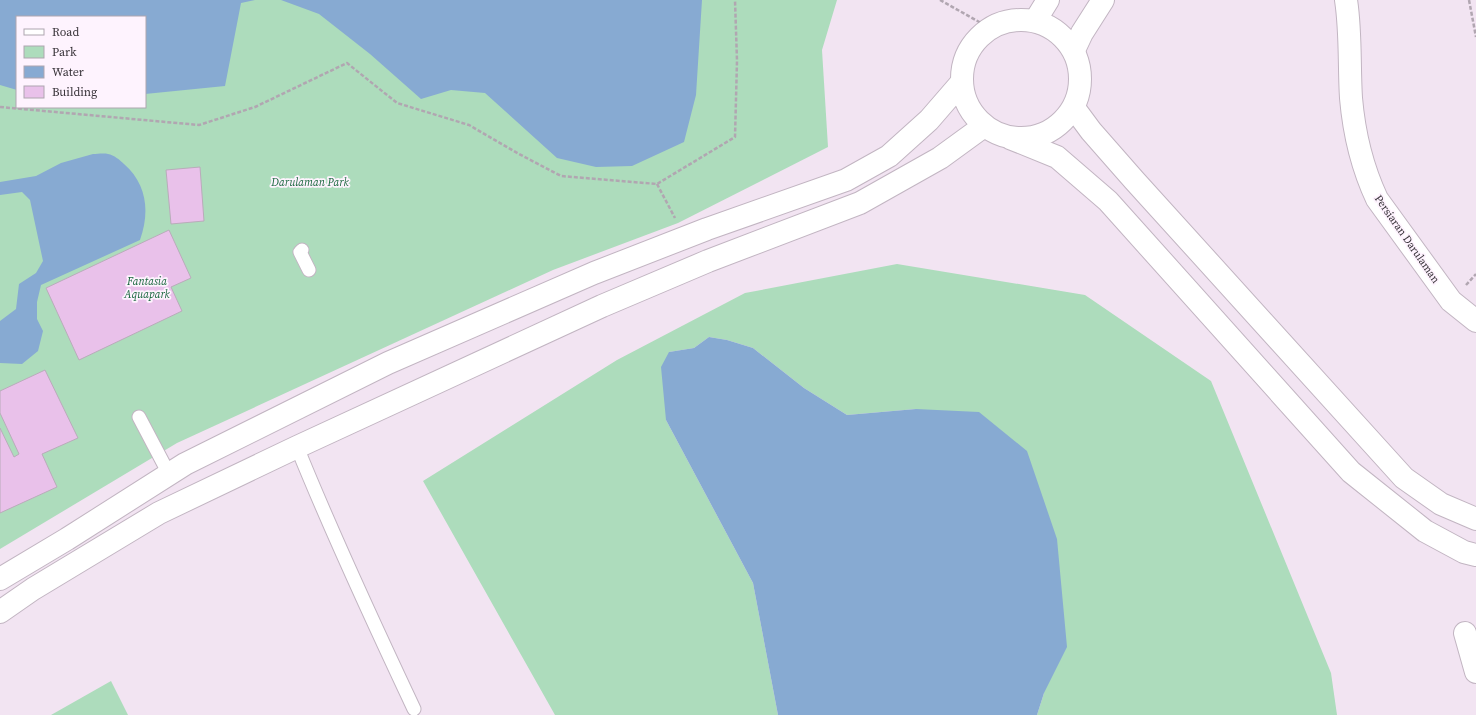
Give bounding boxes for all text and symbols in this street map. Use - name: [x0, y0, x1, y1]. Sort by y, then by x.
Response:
- legend: [16, 16, 146, 108]
- text: Road: [52, 24, 79, 40]
- text: Park: [52, 44, 77, 60]
- text: Water: [52, 64, 84, 80]
- text: Building: [52, 84, 97, 100]
- park label: Darulaman Park: [270, 175, 349, 190]
- street label: Persiaran Darulaman: [1371, 192, 1443, 286]
- park label: Fantasia Aquapark: [123, 274, 171, 302]

